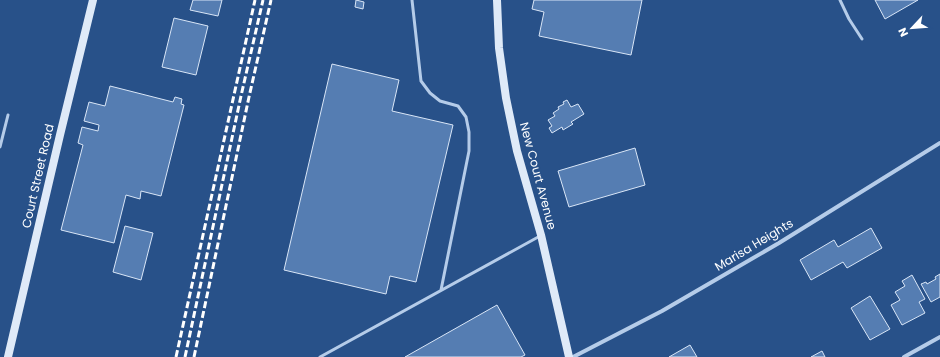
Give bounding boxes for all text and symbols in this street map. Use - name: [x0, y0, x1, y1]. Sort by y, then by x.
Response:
- north arrow: [892, 8, 932, 48]
- text: N: [894, 25, 912, 40]
- street label: New Court Avenue: [516, 120, 561, 232]
- street label: Court Street Road: [17, 122, 58, 230]
- street label: Marisa Heights: [711, 214, 796, 275]

